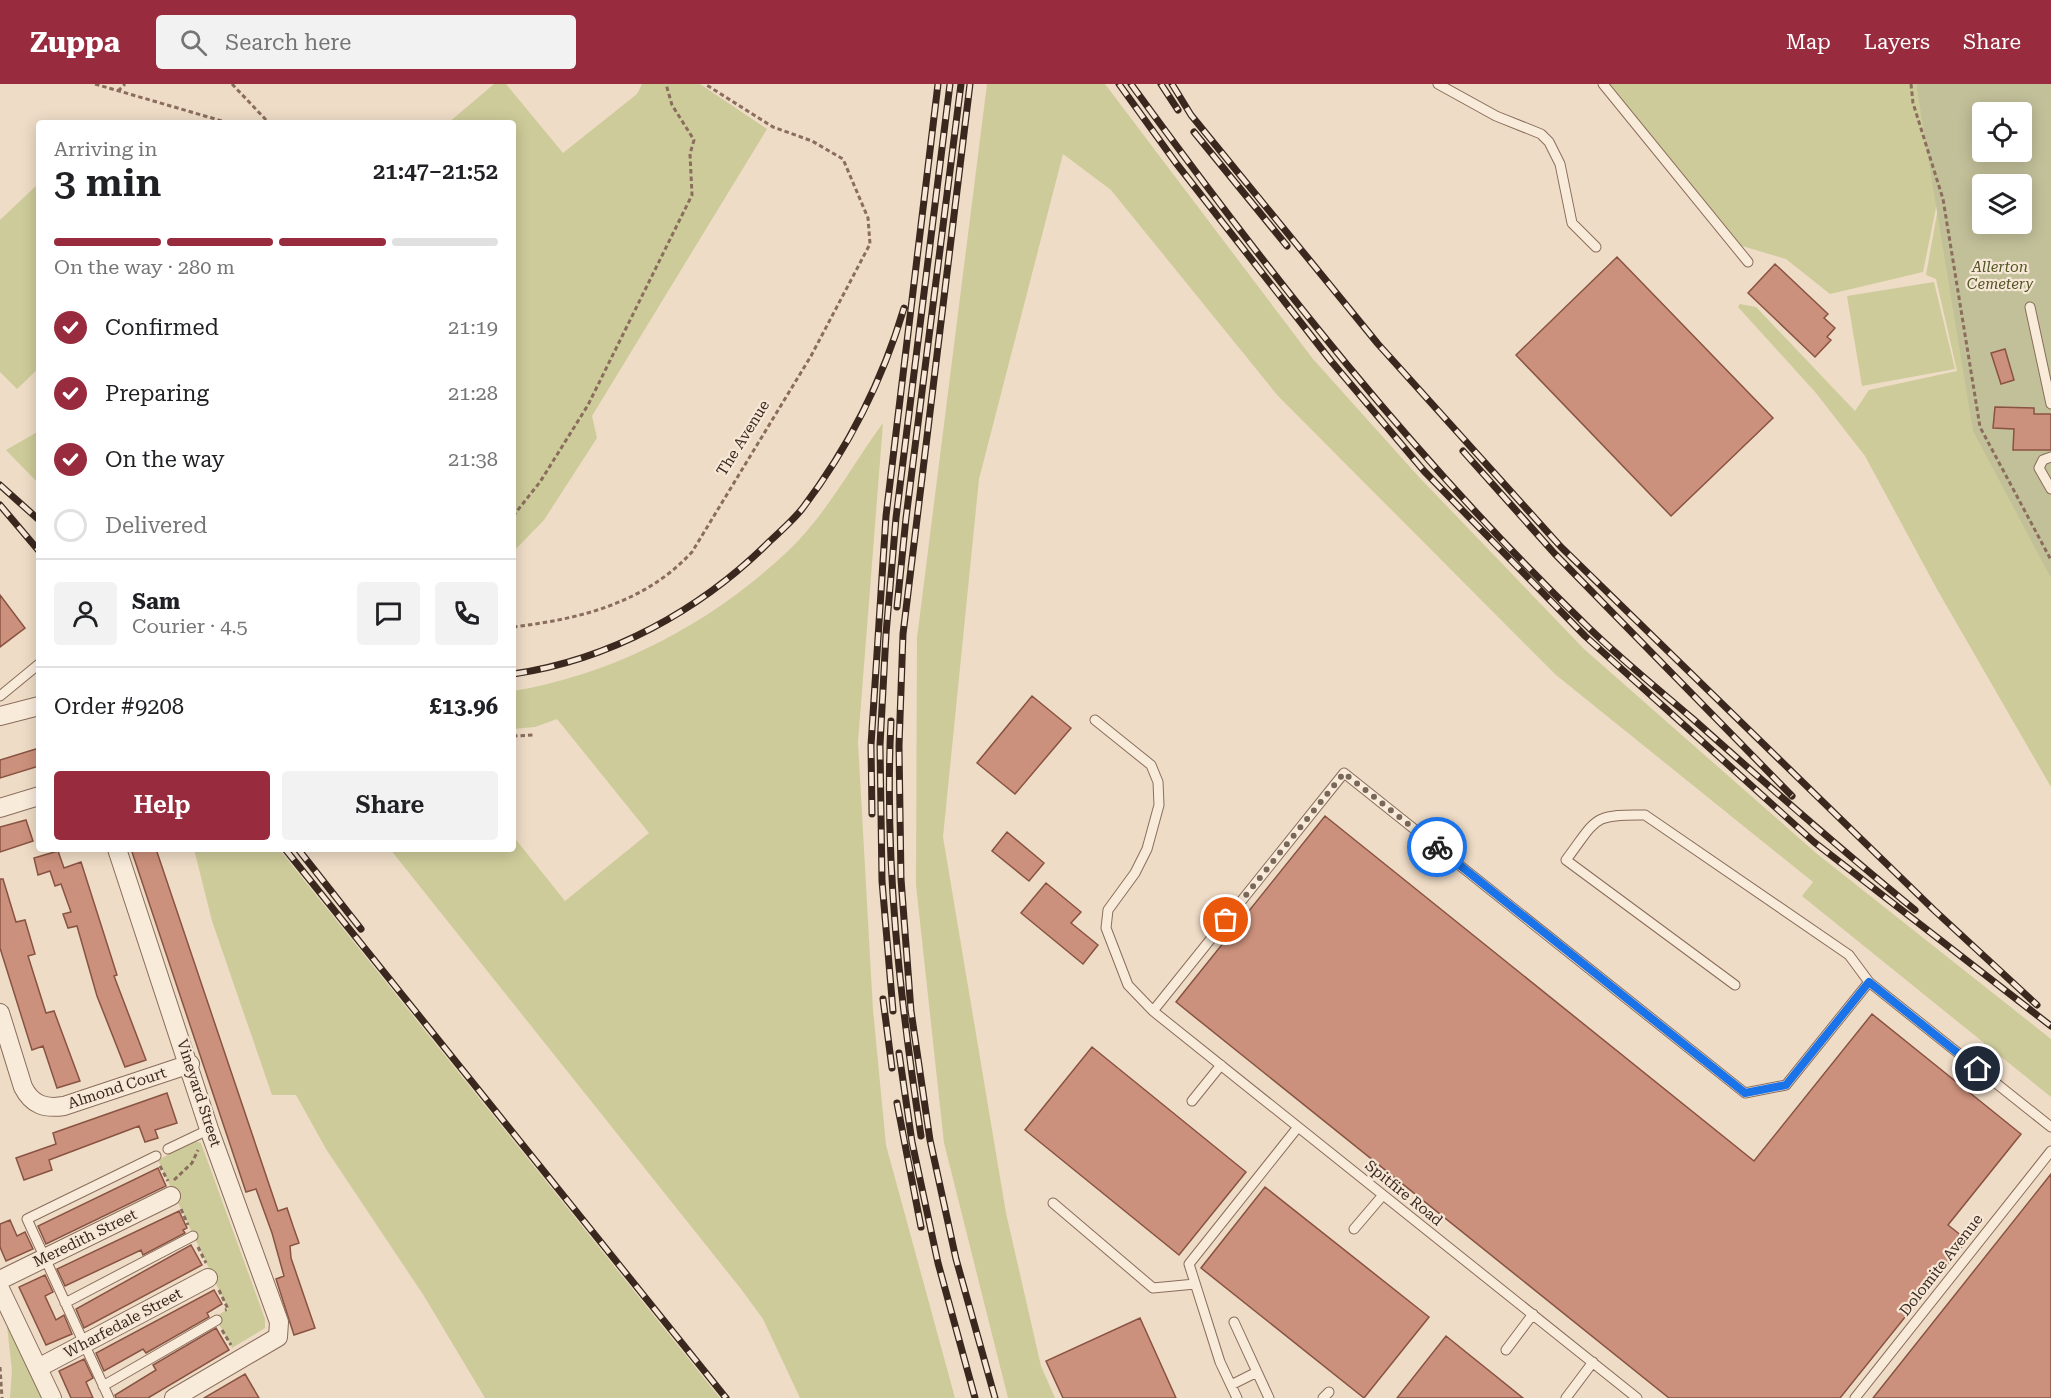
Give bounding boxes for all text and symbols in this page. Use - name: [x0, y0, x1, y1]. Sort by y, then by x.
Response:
- search box: [156, 15, 576, 69]
- text: Zuppa: [30, 26, 120, 59]
- icon: search: [177, 26, 210, 59]
- text: Search here: [225, 30, 351, 55]
- text: Map: [1786, 30, 1831, 54]
- text: Layers: [1864, 30, 1930, 54]
- text: Share: [1963, 30, 2021, 54]
- map controls: [1972, 102, 2032, 234]
- button: locate: [1972, 102, 2032, 162]
- text: Arriving in: [54, 137, 157, 161]
- text: 21:47–21:52: [373, 159, 498, 184]
- text: 3 min: [54, 160, 161, 206]
- button: layers: [1972, 174, 2032, 234]
- text: On the way · 280 m: [54, 255, 235, 279]
- park label: Allerton Cemetery: [1967, 258, 2033, 293]
- icon: check: [54, 311, 87, 344]
- text: Confirmed: [105, 315, 219, 340]
- text: 21:19: [448, 315, 498, 339]
- icon: check: [54, 377, 87, 410]
- text: Preparing: [105, 381, 209, 406]
- text: 21:28: [448, 381, 498, 405]
- street label: The Avenue: [713, 397, 773, 479]
- icon: check: [54, 443, 87, 476]
- text: On the way: [105, 447, 225, 472]
- text: 21:38: [448, 447, 498, 471]
- text: Delivered: [105, 513, 207, 538]
- button: person: [54, 582, 117, 645]
- button: chat: [357, 582, 420, 645]
- button: phone: [435, 582, 498, 645]
- text: Sam: [132, 589, 180, 614]
- text: Courier · 4.5: [132, 614, 248, 638]
- text: Order #9208: [54, 694, 184, 719]
- text: £13.96: [429, 694, 498, 719]
- button: Help: [54, 771, 270, 840]
- button: Share: [282, 771, 498, 840]
- courier: [1407, 817, 1467, 877]
- icon: bike: [1421, 831, 1454, 864]
- pin: [1200, 894, 1251, 945]
- icon: bag: [1209, 903, 1242, 936]
- street label: Vineyard Street: [173, 1037, 225, 1150]
- pin: [1952, 1043, 2003, 1094]
- icon: home: [1961, 1052, 1994, 1085]
- street label: Almond Court: [65, 1063, 169, 1112]
- street label: Spitfire Road: [1362, 1156, 1447, 1230]
- street label: Meredith Street: [30, 1205, 140, 1271]
- street label: Dolomite Avenue: [1896, 1210, 1986, 1320]
- street label: Wharfedale Street: [61, 1284, 185, 1362]

